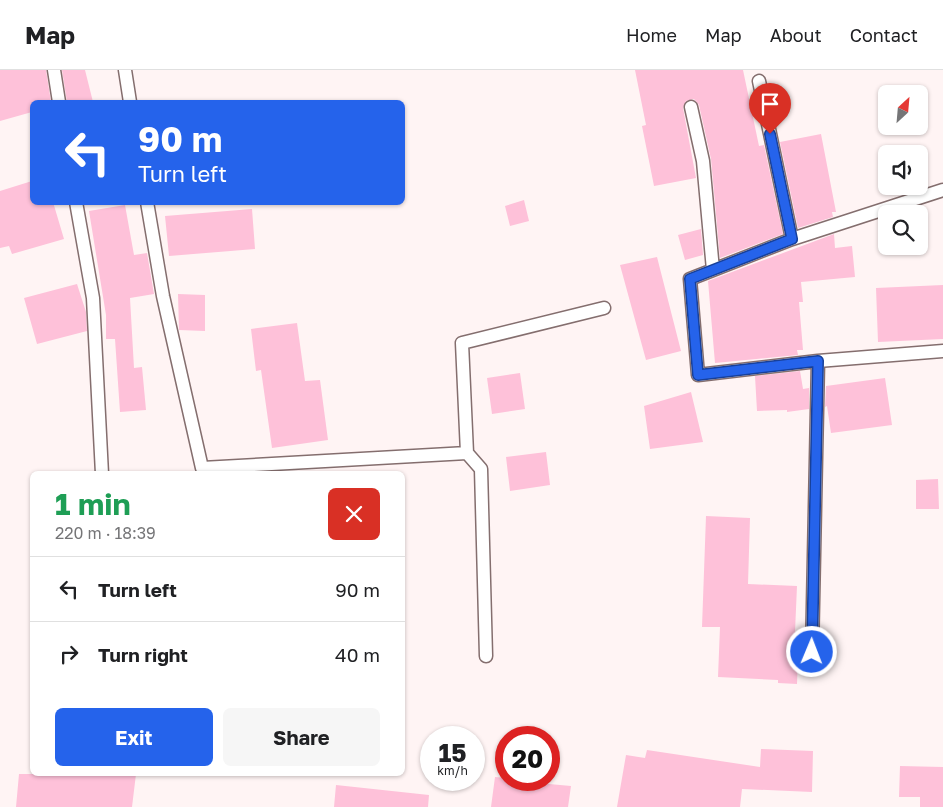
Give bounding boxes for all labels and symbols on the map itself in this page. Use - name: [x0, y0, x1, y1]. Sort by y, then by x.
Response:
- pin: [749, 83, 791, 134]
- north arrow: [878, 85, 928, 135]
- position arrow: [785, 625, 837, 677]
- speed limit sign: 20: [495, 726, 560, 791]

